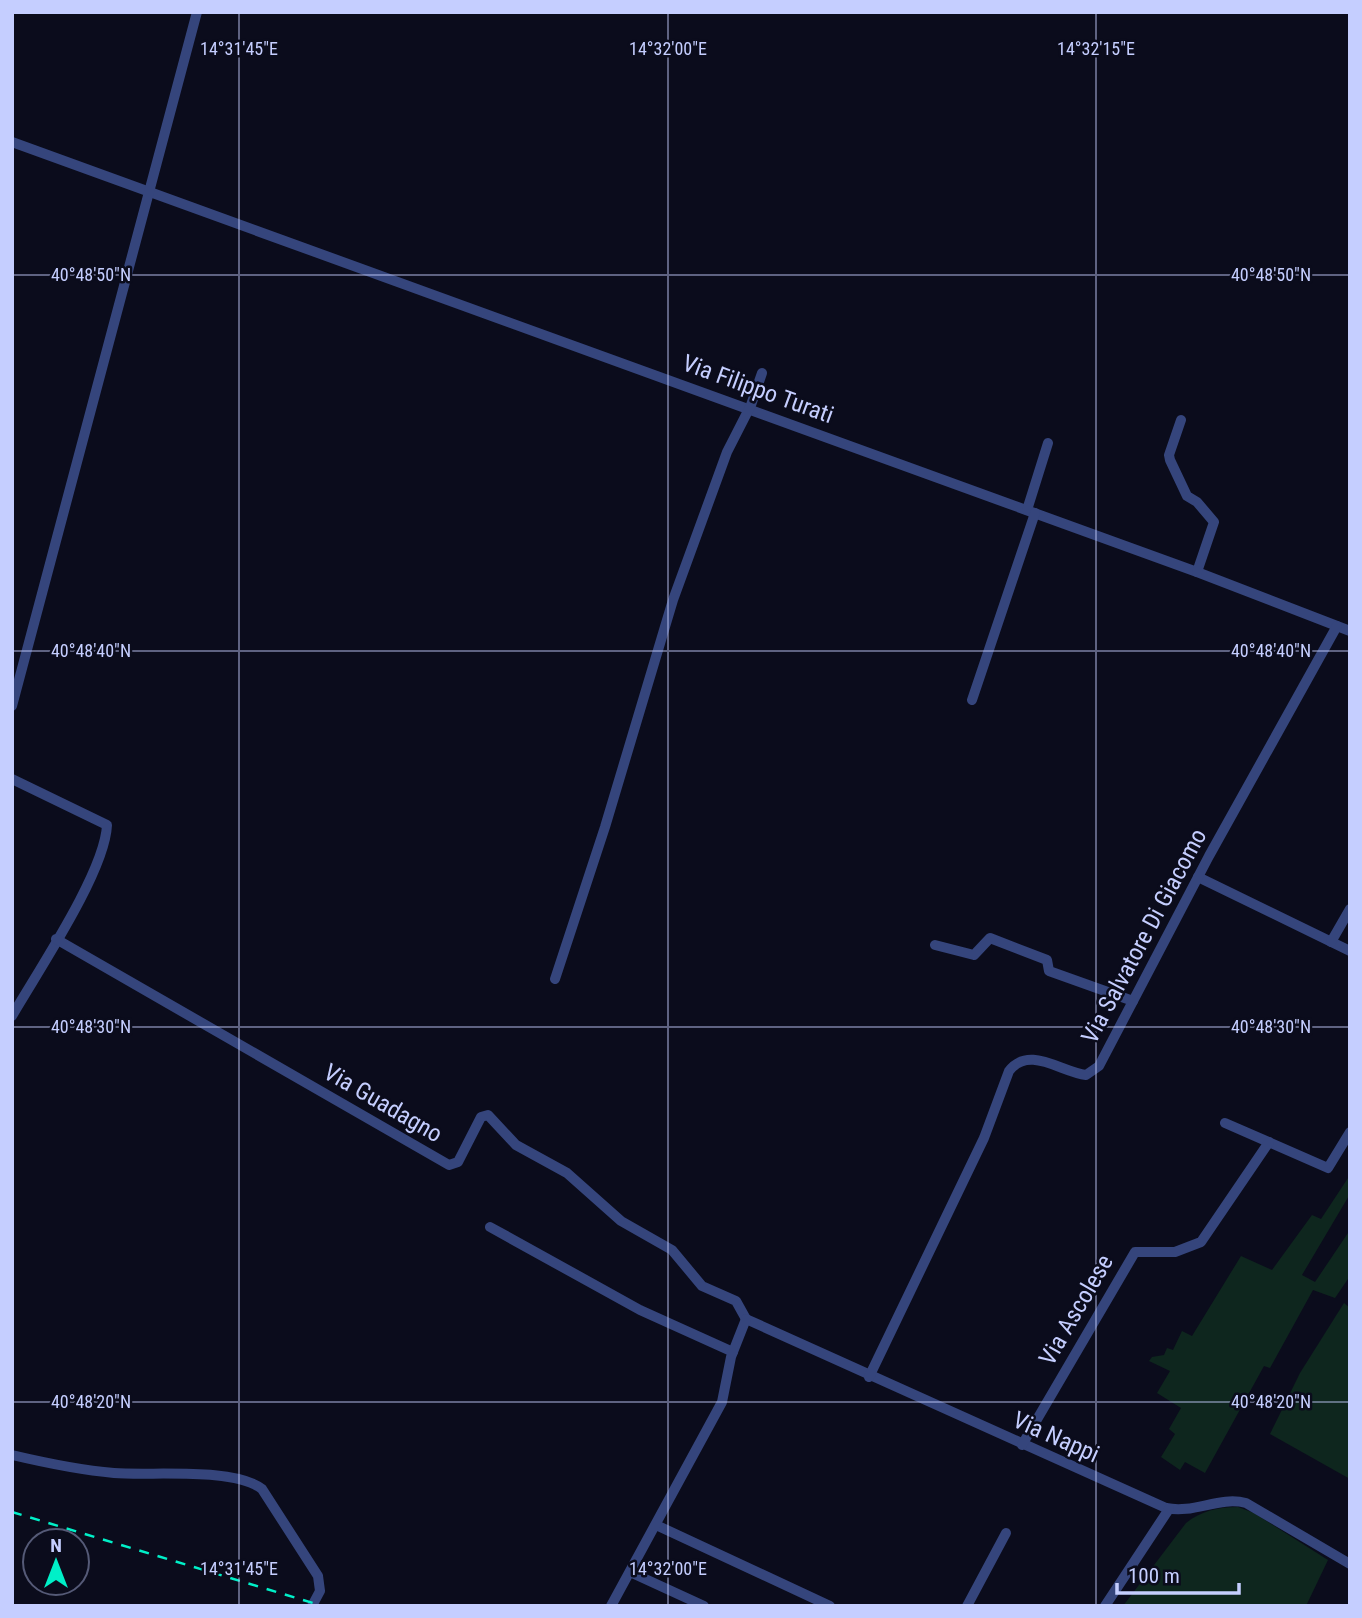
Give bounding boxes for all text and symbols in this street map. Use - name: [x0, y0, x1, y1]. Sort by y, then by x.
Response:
- text: 14°31'45"E: [200, 38, 278, 59]
- text: 14°32'00"E: [629, 38, 707, 59]
- text: 14°32'15"E: [1057, 38, 1135, 59]
- text: 40°48'50"N: [51, 264, 131, 285]
- text: 40°48'50"N: [1231, 264, 1311, 285]
- street label: Via Filippo Turati: [679, 349, 837, 429]
- text: 40°48'40"N: [51, 640, 131, 661]
- text: 40°48'40"N: [1231, 640, 1311, 661]
- street label: Via Salvatore Di Giacomo: [1076, 824, 1212, 1048]
- text: 40°48'30"N: [51, 1016, 131, 1037]
- text: 40°48'30"N: [1231, 1016, 1311, 1037]
- street label: Via Guadagno: [319, 1058, 447, 1148]
- street label: Via Ascolese: [1033, 1250, 1119, 1370]
- text: 40°48'20"N: [51, 1391, 131, 1412]
- text: 40°48'20"N: [1231, 1391, 1311, 1412]
- street label: Via Nappi: [1009, 1406, 1103, 1468]
- north arrow: [21, 1527, 91, 1597]
- text: N: [50, 1534, 62, 1557]
- scale bar: [1117, 1552, 1240, 1596]
- text: 14°31'45"E: [200, 1558, 278, 1579]
- text: 14°32'00"E: [629, 1558, 707, 1579]
- text: 100 m: [1128, 1564, 1180, 1588]

